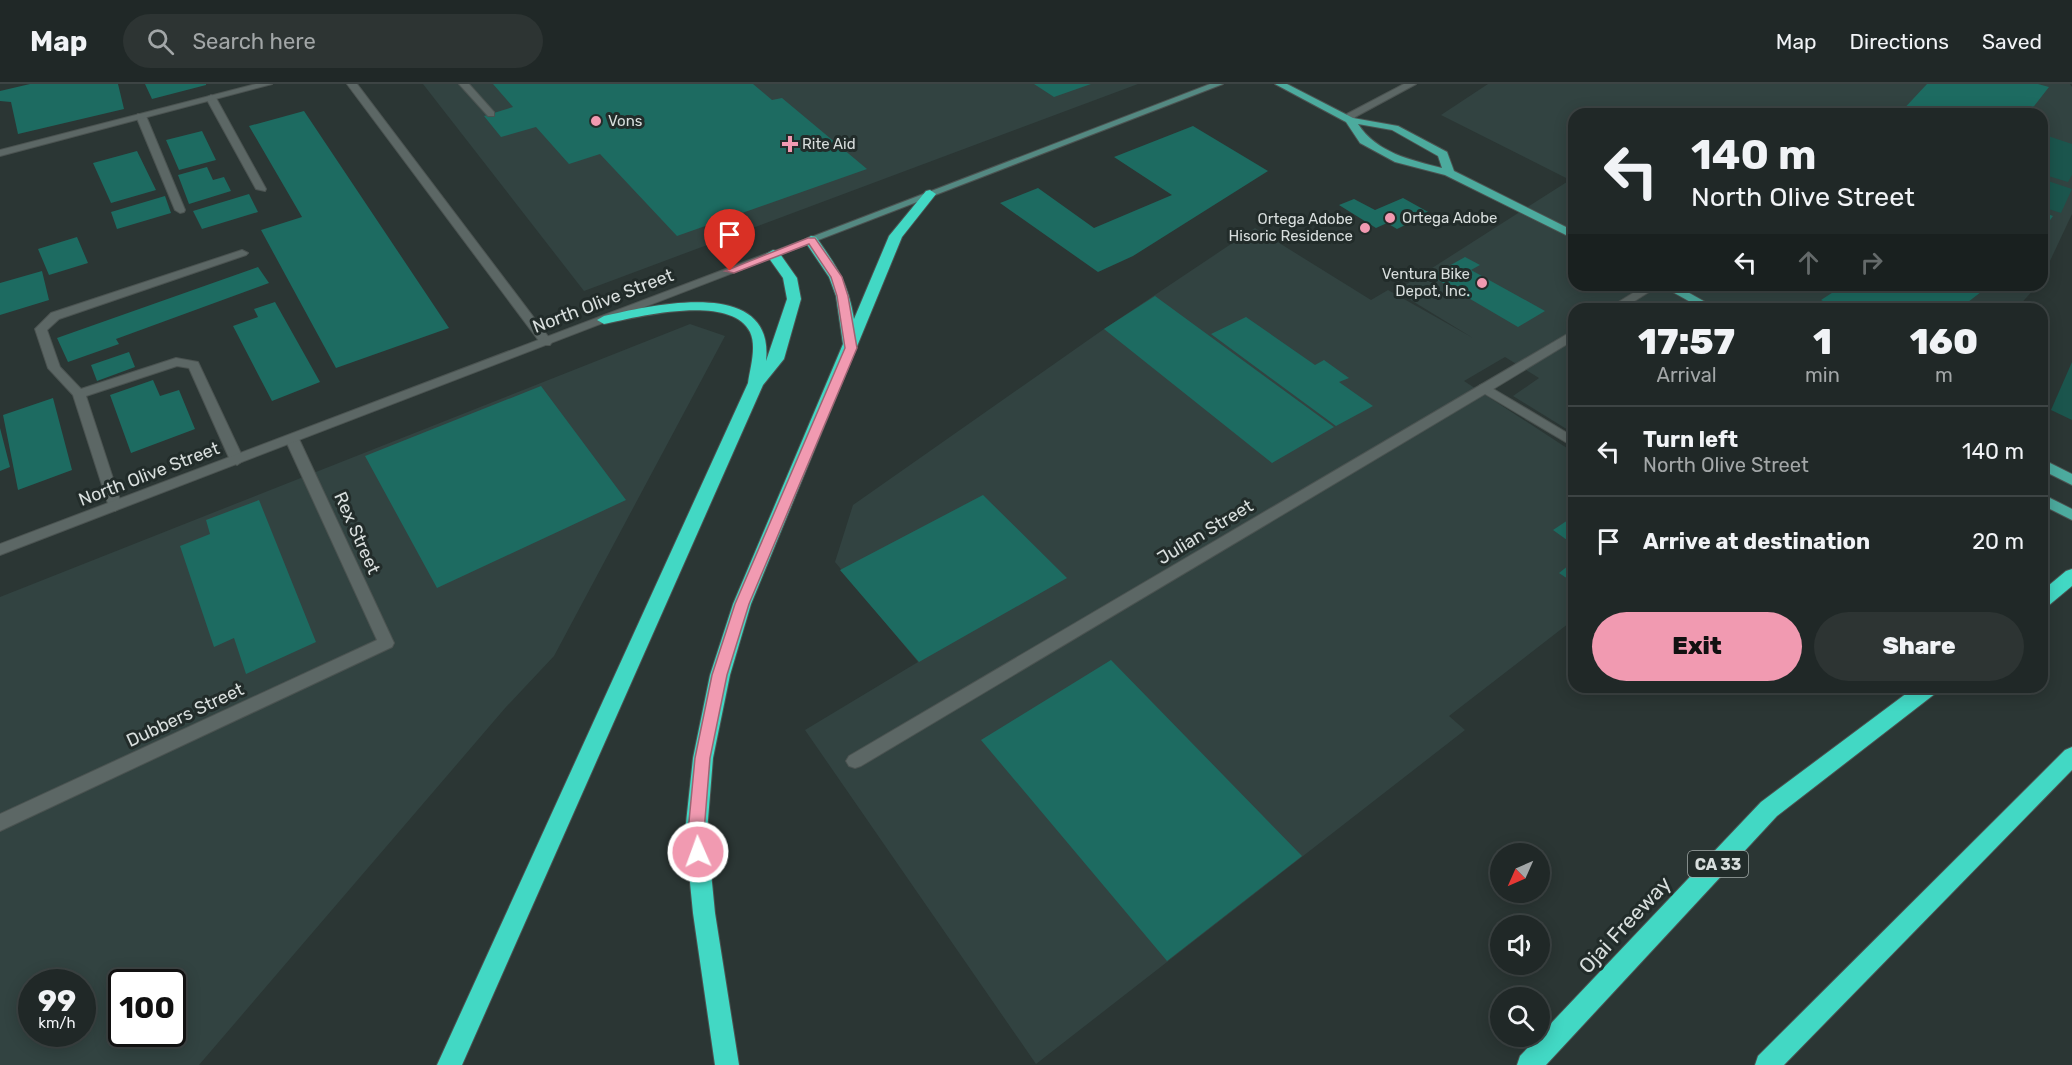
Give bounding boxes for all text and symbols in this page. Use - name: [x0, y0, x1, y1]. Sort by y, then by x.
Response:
- search box: [123, 14, 543, 68]
- text: Map: [30, 25, 87, 58]
- icon: search: [144, 25, 177, 58]
- text: Search here: [192, 28, 316, 55]
- text: Map: [1776, 29, 1817, 54]
- text: Directions: [1850, 29, 1949, 54]
- text: Saved: [1982, 29, 2042, 54]
- place label: Vons: [608, 112, 643, 130]
- marker: Vons: [589, 114, 603, 128]
- text: 140 m: [1691, 130, 1817, 180]
- icon: left: [1592, 132, 1670, 210]
- place label: Rite Aid: [802, 135, 856, 153]
- marker: Rite Aid: [783, 137, 797, 151]
- text: North Olive Street: [1691, 181, 1915, 213]
- pin: [704, 209, 755, 271]
- place label: Ortega Adobe: [1402, 209, 1497, 227]
- place label: Ortega Adobe Hisoric Residence: [1229, 210, 1353, 245]
- marker: Ortega Adobe: [1383, 211, 1397, 225]
- icon: arrive: [713, 218, 746, 251]
- marker: Ortega Adobe Hisoric Residence: [1358, 221, 1372, 235]
- icon: left: [1729, 246, 1762, 279]
- icon: ahead: [1792, 246, 1825, 279]
- icon: right: [1855, 246, 1888, 279]
- street label: North Olive Street: [529, 264, 677, 338]
- place label: Ventura Bike Depot, Inc.: [1382, 265, 1470, 300]
- marker: Ventura Bike Depot, Inc.: [1475, 276, 1489, 290]
- text: 17:57: [1638, 320, 1735, 363]
- text: 1: [1813, 320, 1832, 363]
- text: 160: [1910, 320, 1978, 363]
- text: Arrival: [1657, 363, 1717, 387]
- text: min: [1805, 363, 1840, 387]
- text: m: [1935, 363, 1953, 387]
- text: Turn left: [1643, 426, 1738, 453]
- icon: left: [1592, 435, 1625, 468]
- street label: North Olive Street: [75, 437, 223, 511]
- text: 140 m: [1962, 438, 2024, 465]
- text: North Olive Street: [1643, 453, 1809, 477]
- street label: Rex Street: [329, 488, 385, 578]
- street label: Julian Street: [1153, 495, 1257, 569]
- icon: arrive: [1592, 525, 1625, 558]
- text: Arrive at destination: [1643, 528, 1870, 555]
- text: 20 m: [1972, 528, 2024, 555]
- button: Exit: [1592, 612, 1802, 681]
- button: Share: [1814, 612, 2024, 681]
- street label: Dubbers Street: [123, 678, 247, 752]
- position arrow: [666, 820, 730, 884]
- north arrow: [1490, 843, 1550, 903]
- map controls: [1490, 843, 1550, 1047]
- road number: CA 33: [1688, 851, 1748, 877]
- street label: Ojai Freeway: [1573, 871, 1676, 978]
- button: sound: [1490, 915, 1550, 975]
- speed limit sign: 100: [108, 969, 186, 1047]
- text: 99: [38, 983, 76, 1019]
- button: search: [1490, 987, 1550, 1047]
- text: km/h: [38, 1014, 76, 1032]

